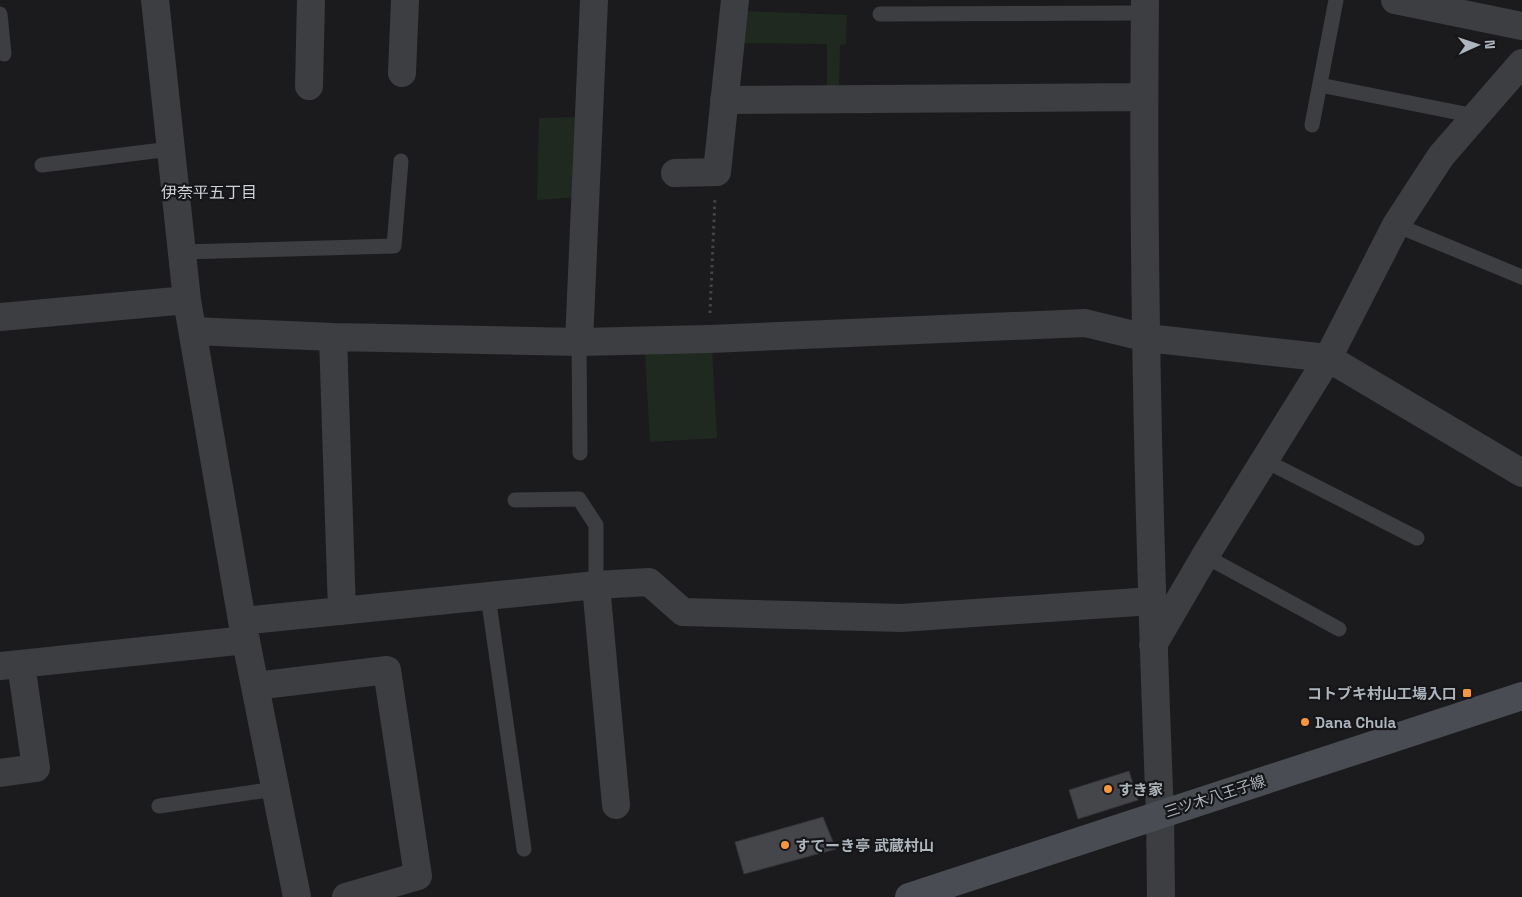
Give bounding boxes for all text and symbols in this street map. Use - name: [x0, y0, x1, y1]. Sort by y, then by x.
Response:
- north arrow: [1452, 20, 1502, 70]
- text: N: [1481, 39, 1499, 49]
- district label: 伊奈平五丁目: [161, 182, 257, 203]
- place label: コトブキ村山工場入口: [1307, 684, 1457, 703]
- marker: コトブキ村山工場入口: [1461, 687, 1473, 699]
- place label: Dana Chula: [1315, 713, 1396, 732]
- marker: Dana Chula: [1299, 716, 1311, 728]
- street label: 三ツ木八王子線: [1162, 771, 1268, 821]
- place label: すき家: [1118, 780, 1163, 799]
- marker: すき家: [1102, 783, 1114, 795]
- place label: すてーき亭 武蔵村山: [795, 836, 934, 855]
- marker: すてーき亭 武蔵村山: [779, 839, 791, 851]

